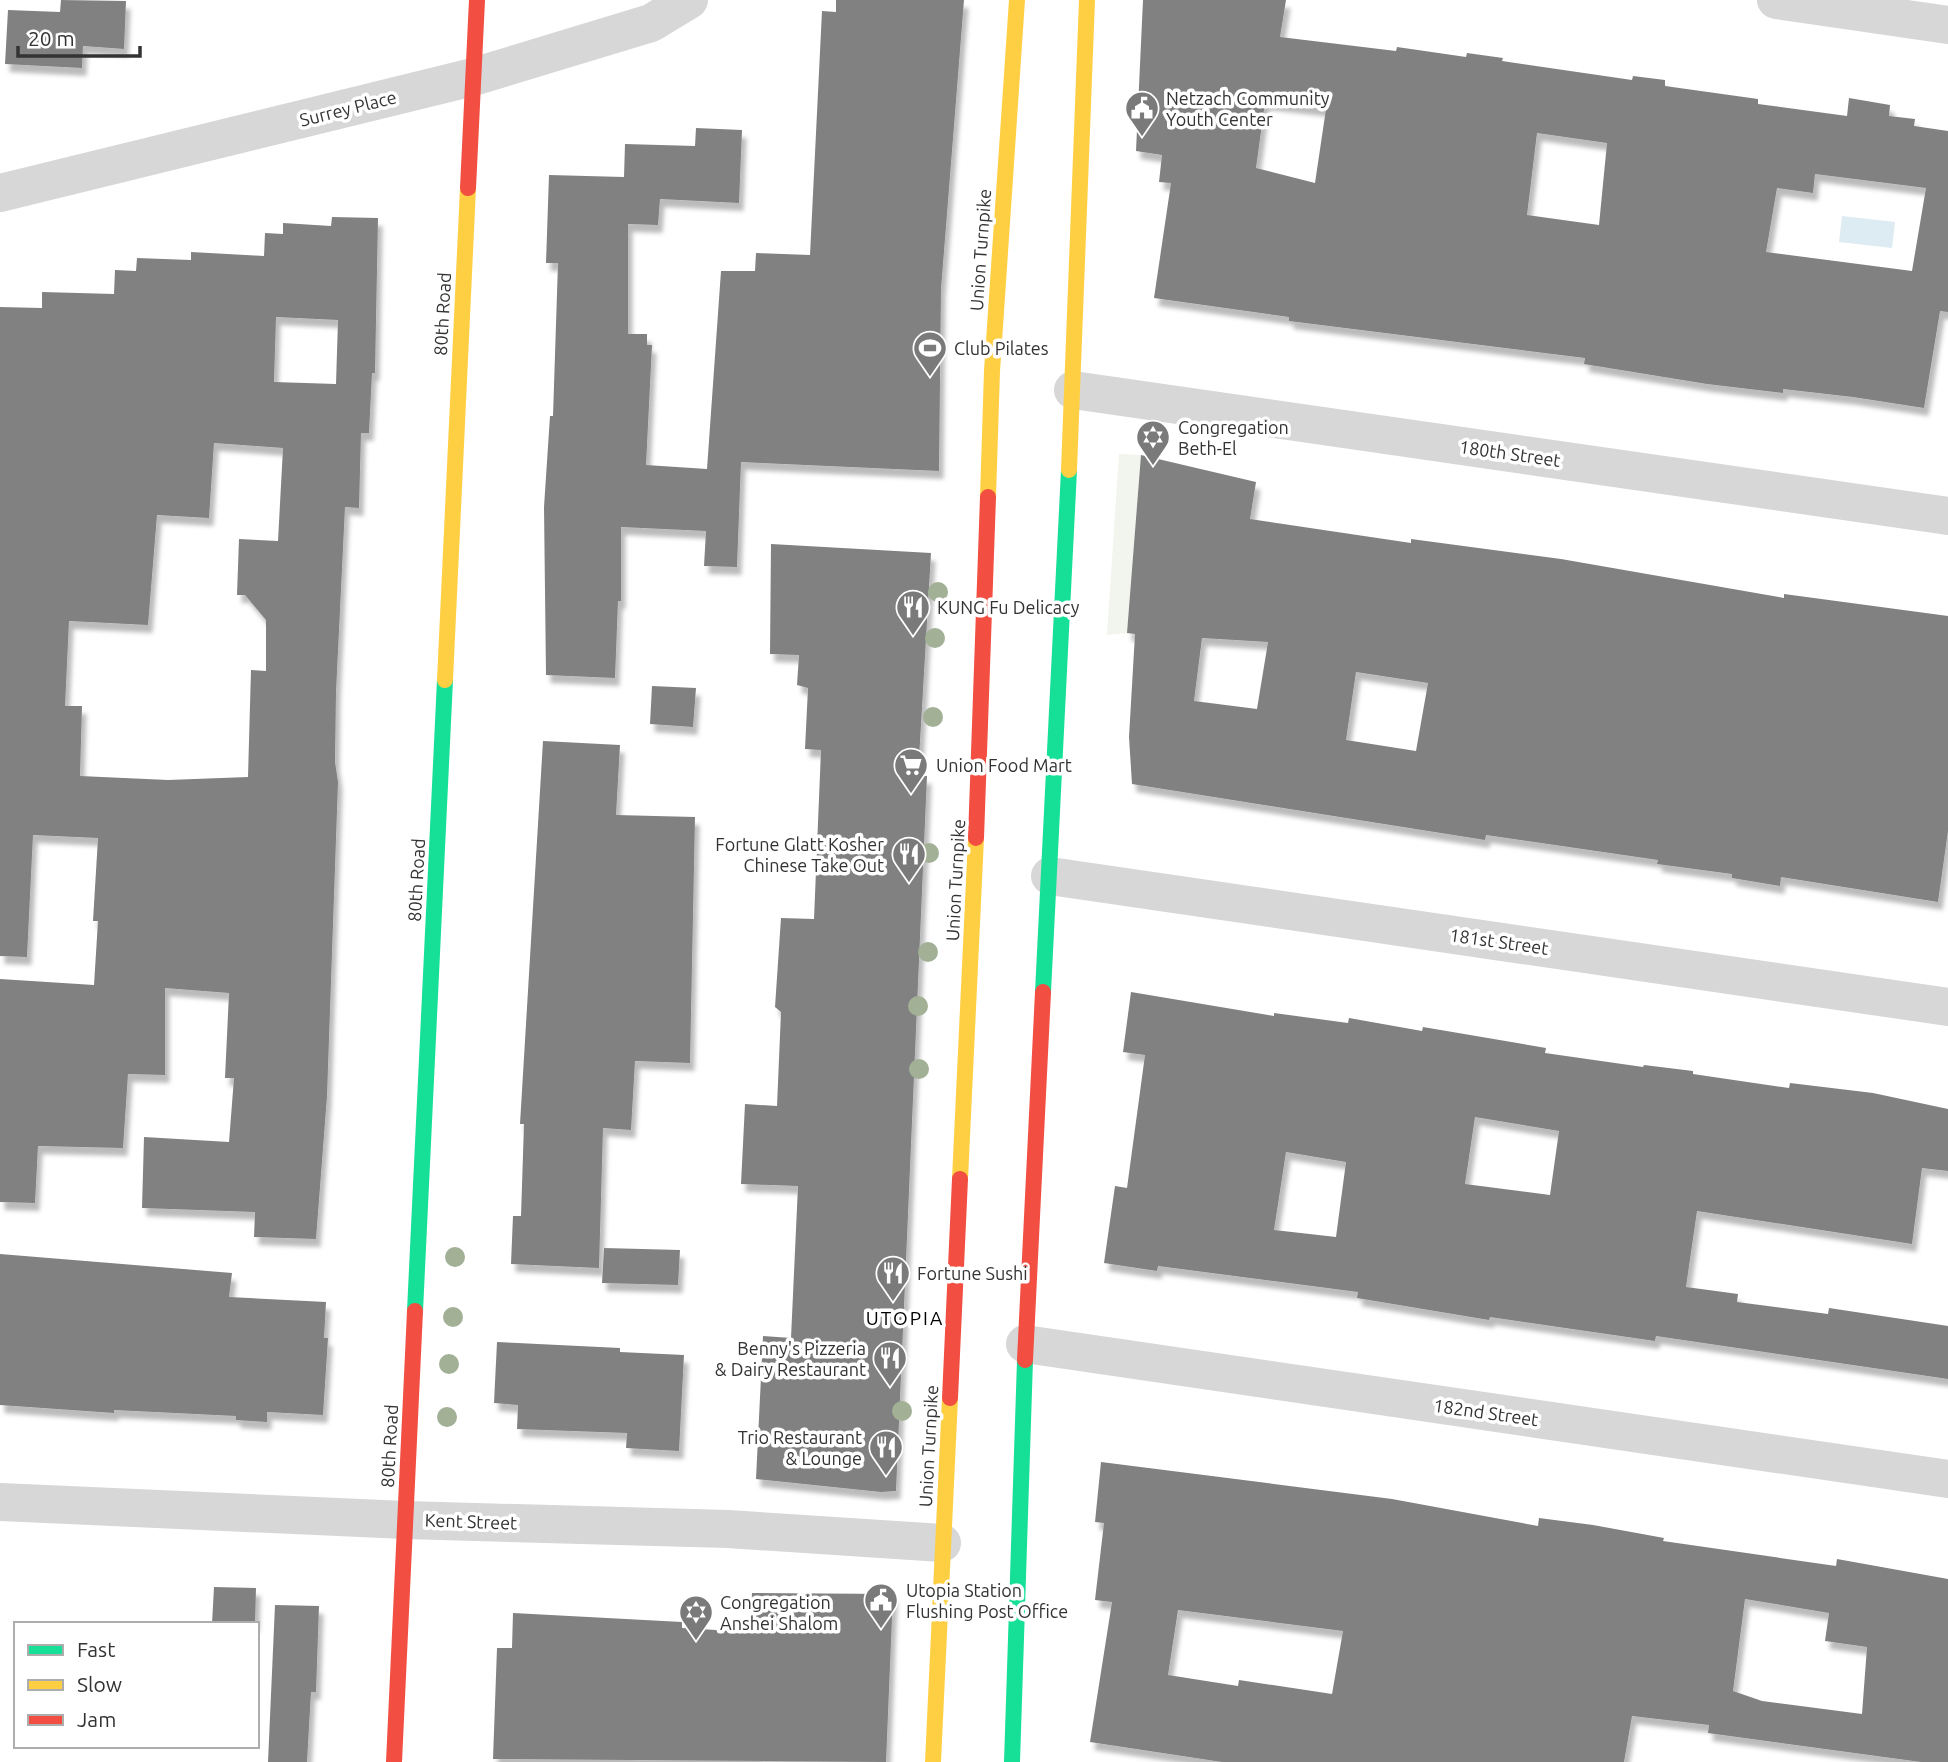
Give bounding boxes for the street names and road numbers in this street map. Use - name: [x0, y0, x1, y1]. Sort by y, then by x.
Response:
- street label: Surrey Place: [298, 86, 398, 130]
- street label: Union Turnpike: [966, 188, 994, 312]
- street label: 80th Road: [430, 272, 454, 356]
- street label: 180th Street: [1458, 436, 1562, 470]
- street label: Union Turnpike: [942, 818, 968, 942]
- street label: 80th Road: [404, 838, 428, 922]
- street label: 181st Street: [1448, 924, 1550, 958]
- street label: Union Turnpike: [915, 1384, 941, 1508]
- street label: 182nd Street: [1432, 1395, 1540, 1429]
- street label: 80th Road: [377, 1404, 401, 1488]
- street label: Kent Street: [424, 1509, 518, 1533]

